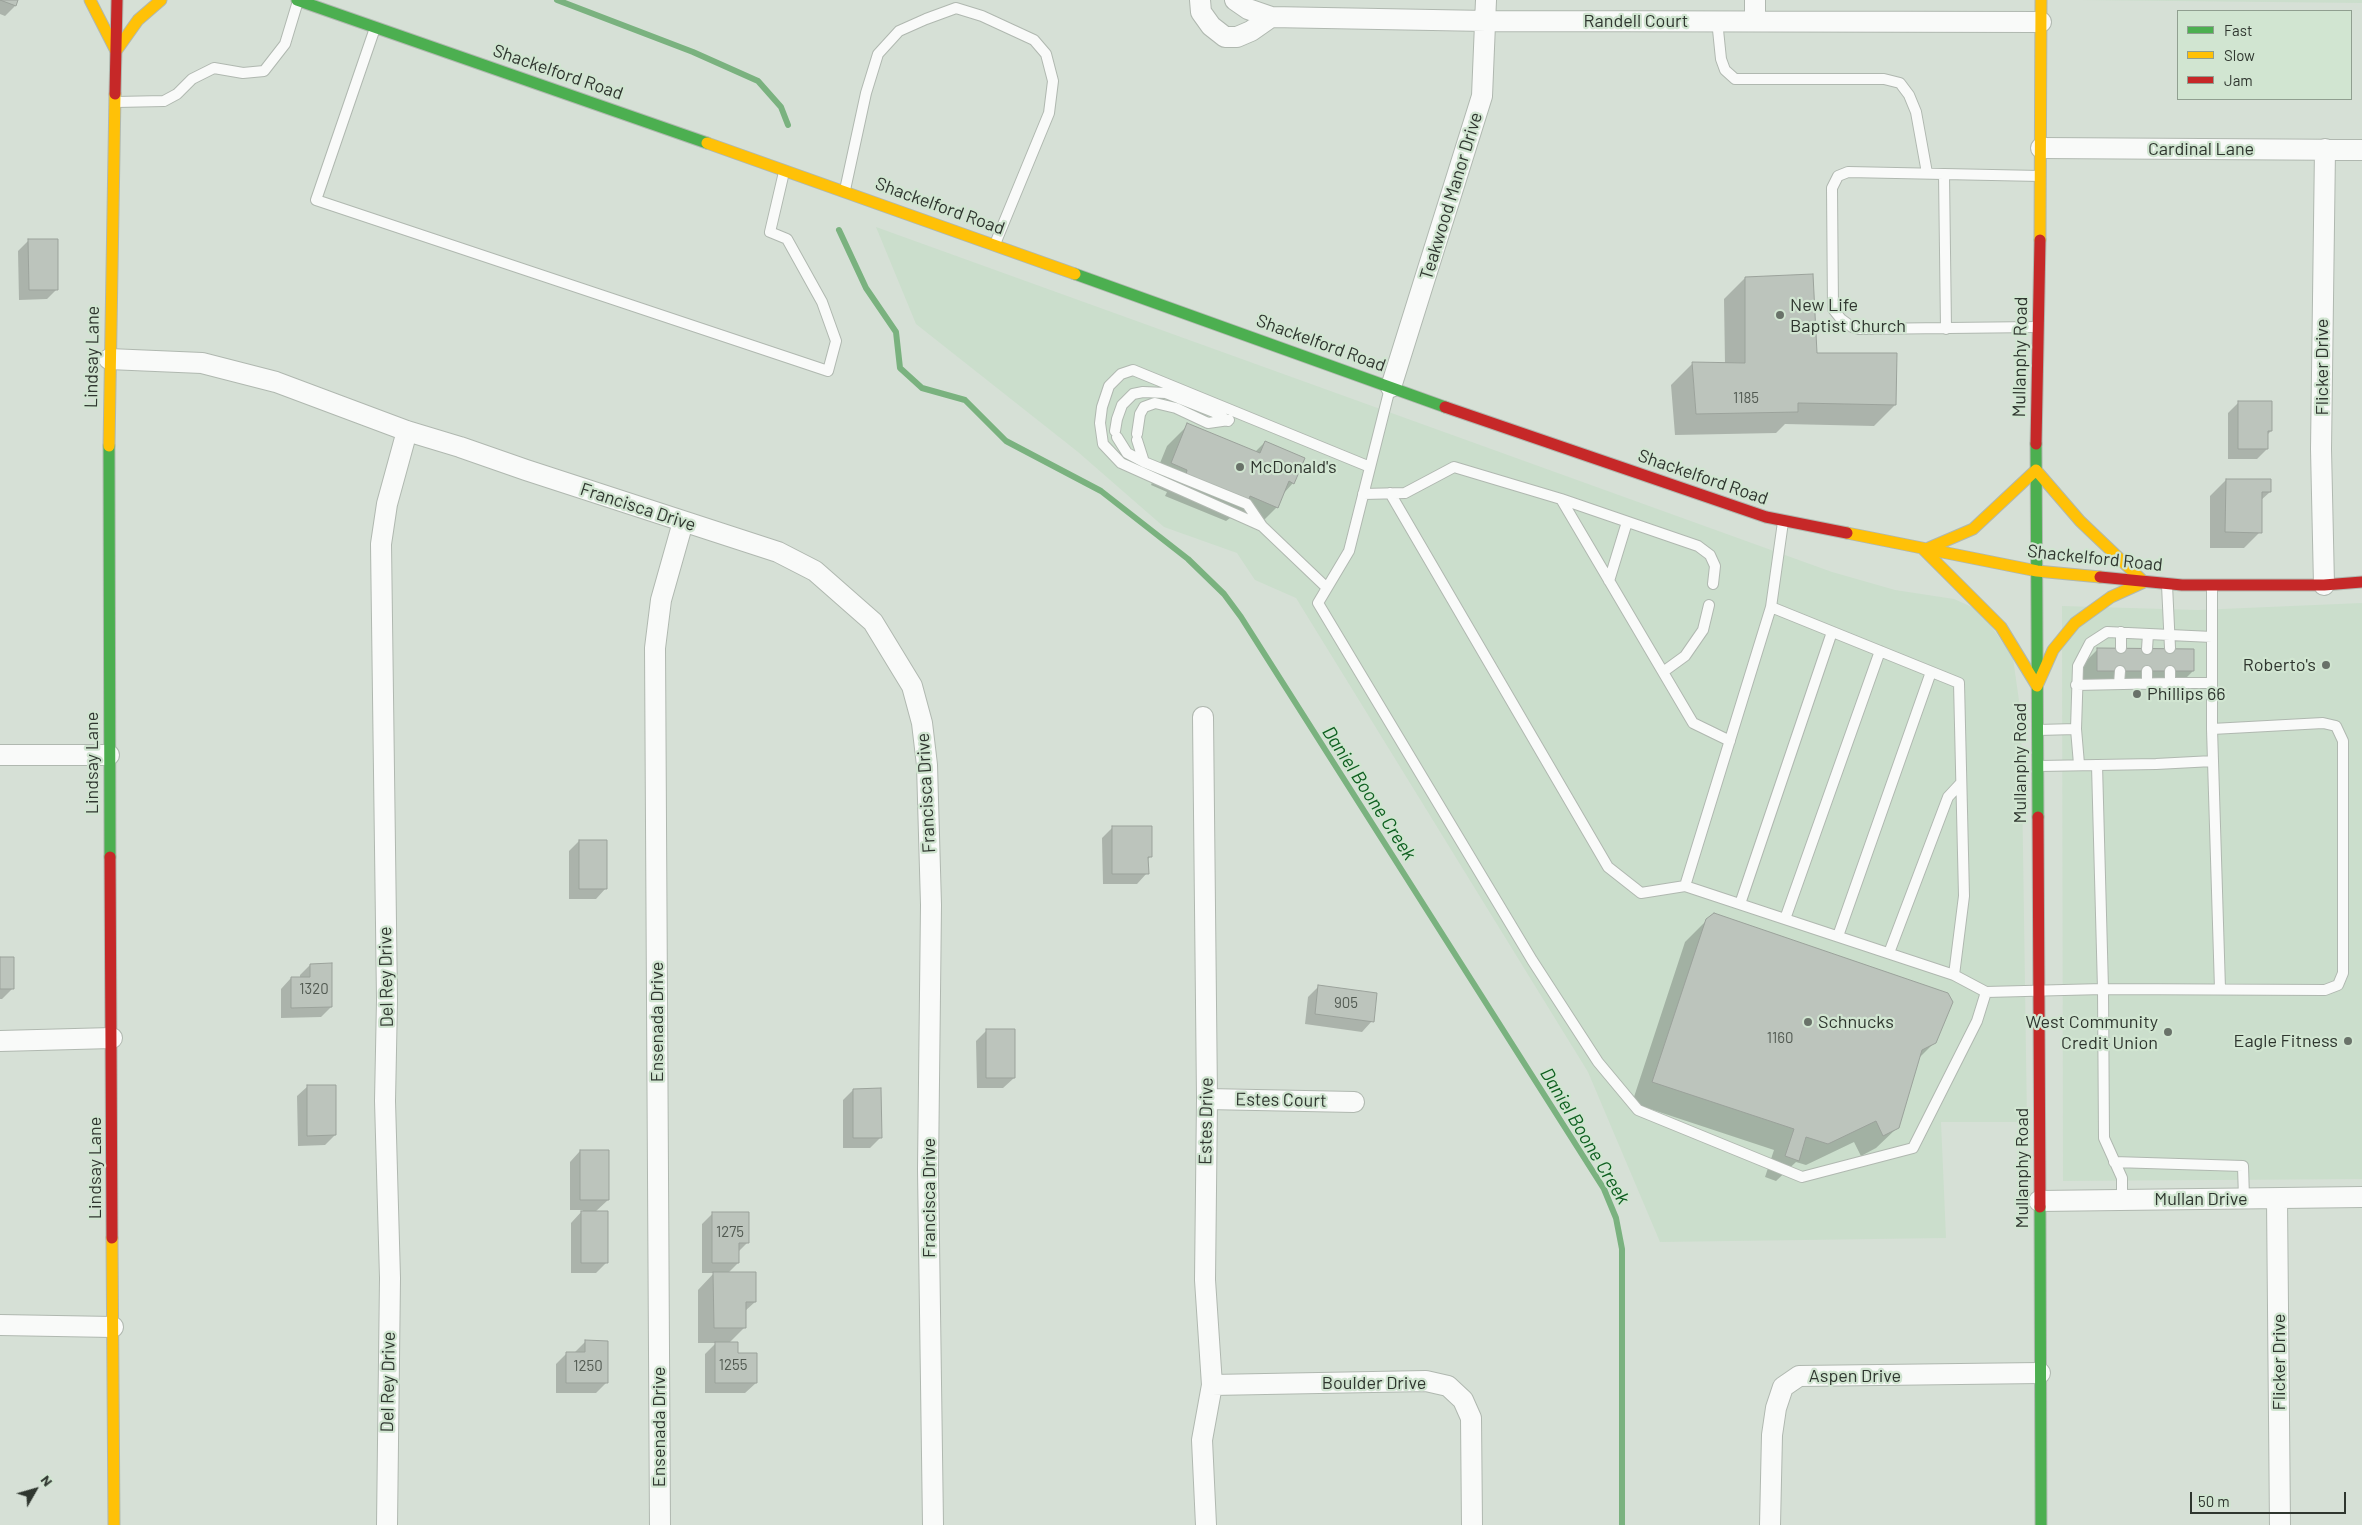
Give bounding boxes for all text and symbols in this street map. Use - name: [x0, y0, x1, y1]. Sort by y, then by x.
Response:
- street label: Randell Court: [1584, 10, 1688, 32]
- legend: [2177, 10, 2352, 100]
- text: Fast: [2224, 21, 2252, 39]
- street label: Shackelford Road: [490, 40, 626, 104]
- text: Slow: [2224, 46, 2255, 64]
- text: Jam: [2224, 71, 2253, 89]
- street label: Teakwood Manor Drive: [1415, 110, 1487, 282]
- street label: Cardinal Lane: [2148, 138, 2254, 160]
- street label: Shackelford Road: [872, 173, 1008, 239]
- place label: New Life Baptist Church: [1790, 294, 1906, 336]
- street label: Mullanphy Road: [2008, 296, 2032, 418]
- street label: Lindsay Lane: [80, 306, 104, 408]
- marker: New Life Baptist Church: [1774, 309, 1786, 321]
- street label: Shackelford Road: [1253, 310, 1389, 376]
- street label: Flicker Drive: [2311, 319, 2333, 415]
- house number: 1185: [1733, 389, 1759, 407]
- street label: Shackelford Road: [1635, 445, 1771, 509]
- place label: McDonald's: [1250, 456, 1337, 478]
- marker: McDonald's: [1234, 461, 1246, 473]
- street label: Francisca Drive: [578, 478, 698, 536]
- street label: Shackelford Road: [2026, 540, 2164, 576]
- place label: Roberto's: [2243, 654, 2316, 676]
- marker: Roberto's: [2320, 659, 2332, 671]
- place label: Phillips 66: [2147, 683, 2226, 705]
- marker: Phillips 66: [2131, 688, 2143, 700]
- street label: Mullanphy Road: [2009, 703, 2031, 823]
- street label: Lindsay Lane: [81, 712, 103, 814]
- water label: Daniel Boone Creek: [1317, 722, 1421, 864]
- street label: Francisca Drive: [912, 732, 940, 854]
- street label: Del Rey Drive: [374, 926, 398, 1028]
- street label: Ensenada Drive: [646, 962, 668, 1082]
- house number: 1320: [299, 980, 329, 998]
- house number: 905: [1334, 994, 1358, 1012]
- place label: Schnucks: [1818, 1011, 1894, 1033]
- place label: West Community Credit Union: [2026, 1011, 2158, 1054]
- marker: Schnucks: [1802, 1016, 1814, 1028]
- marker: West Community Credit Union: [2162, 1026, 2174, 1038]
- house number: 1160: [1767, 1029, 1793, 1047]
- place label: Eagle Fitness: [2234, 1030, 2338, 1052]
- marker: Eagle Fitness: [2342, 1035, 2354, 1047]
- water label: Daniel Boone Creek: [1535, 1064, 1635, 1208]
- street label: Estes Drive: [1194, 1077, 1218, 1165]
- street label: Estes Court: [1235, 1088, 1327, 1112]
- street label: Mullanphy Road: [2011, 1108, 2033, 1228]
- street label: Lindsay Lane: [84, 1117, 106, 1219]
- street label: Francisca Drive: [918, 1138, 940, 1258]
- street label: Mullan Drive: [2154, 1188, 2248, 1210]
- house number: 1275: [716, 1223, 744, 1241]
- street label: Flicker Drive: [2268, 1314, 2290, 1410]
- street label: Del Rey Drive: [376, 1331, 400, 1433]
- house number: 1255: [719, 1356, 747, 1374]
- house number: 1250: [573, 1357, 603, 1375]
- street label: Aspen Drive: [1809, 1365, 1901, 1387]
- street label: Ensenada Drive: [648, 1367, 670, 1487]
- street label: Boulder Drive: [1322, 1372, 1426, 1394]
- north arrow: [10, 1465, 60, 1515]
- text: N: [38, 1472, 57, 1489]
- scale bar: [2192, 1482, 2348, 1514]
- text: 50 m: [2198, 1492, 2230, 1510]

